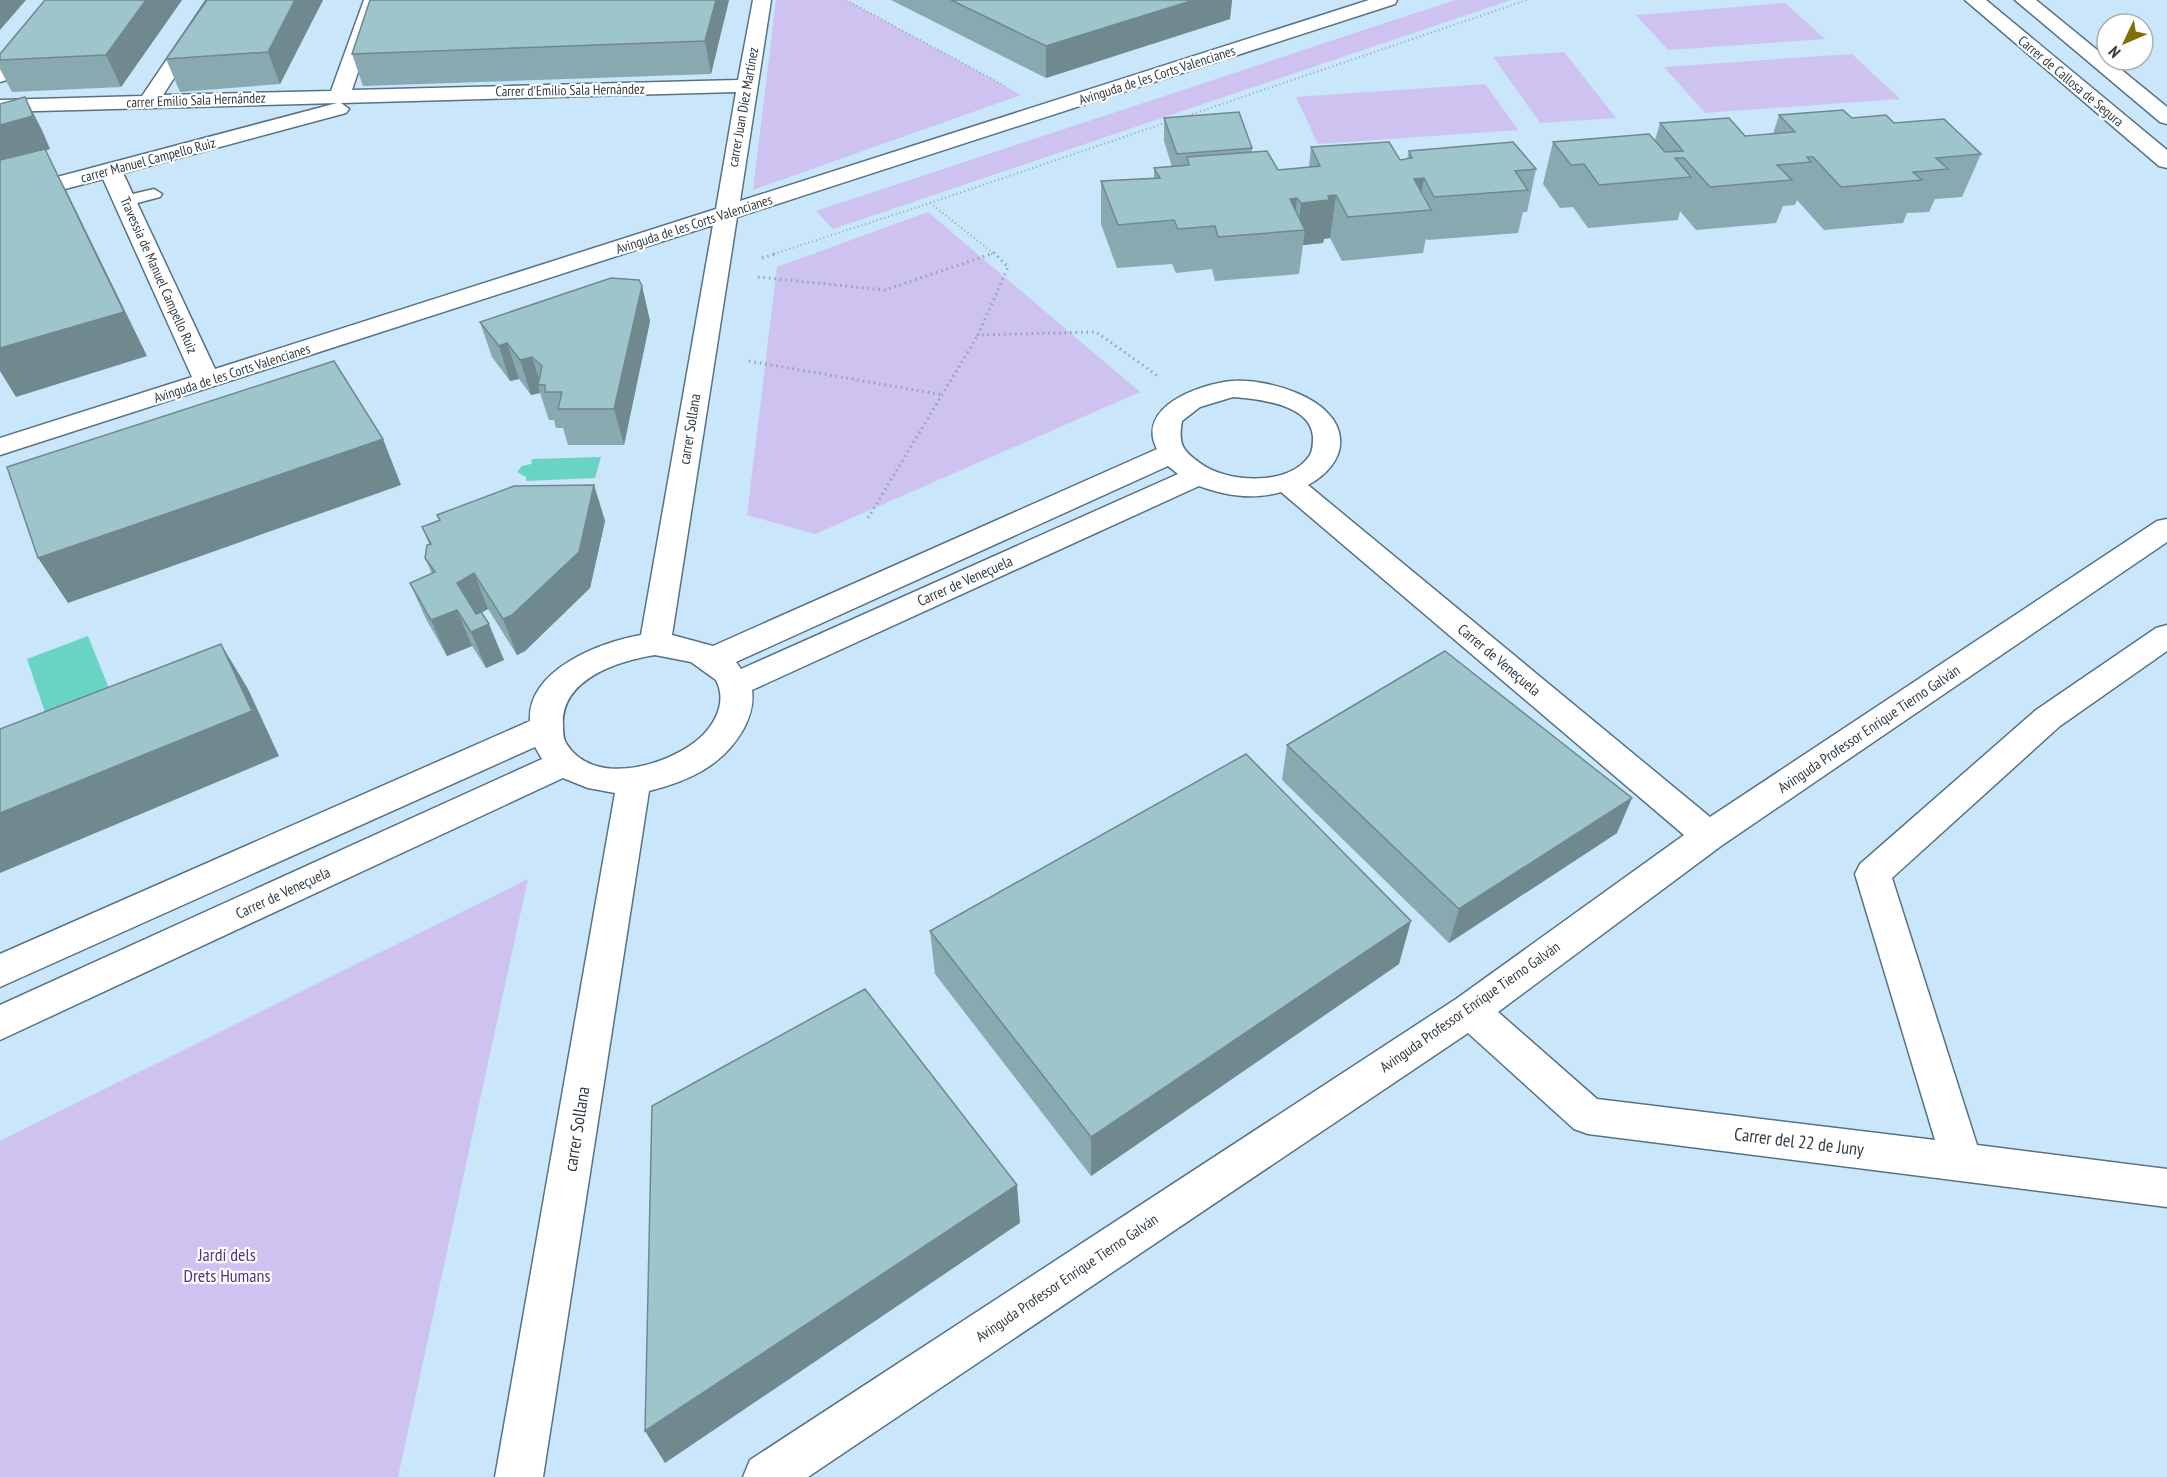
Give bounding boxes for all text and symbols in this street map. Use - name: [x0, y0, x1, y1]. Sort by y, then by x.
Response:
- north arrow: [2095, 12, 2155, 72]
- street label: Carrer de Callosa de Segura: [2014, 31, 2128, 131]
- street label: Avinguda de les Corts Valencianes: [1076, 41, 1238, 109]
- text: N: [2104, 42, 2124, 62]
- street label: carrer Juan Díez Martínez: [724, 46, 762, 168]
- street label: Carrer d'Emilio Sala Hernández: [495, 80, 645, 100]
- street label: carrer Emilio Sala Hernández: [126, 89, 266, 111]
- street label: carrer Manuel Campello Ruiz: [79, 133, 217, 187]
- street label: Avinguda de les Corts Valencianes: [613, 190, 775, 258]
- street label: Travessia de Manuel Campello Ruiz: [116, 194, 202, 356]
- street label: Avinguda de les Corts Valencianes: [151, 339, 313, 407]
- street label: carrer Sollana: [675, 392, 704, 466]
- street label: Carrer de Veneçuela: [914, 551, 1015, 610]
- street label: Carrer de Veneçuela: [1454, 619, 1545, 700]
- street label: Avinguda Professor Enrique Tierno Galván: [1774, 660, 1963, 797]
- street label: Carrer de Veneçuela: [232, 862, 333, 923]
- street label: Avinguda Professor Enrique Tierno Galván: [1376, 937, 1564, 1076]
- street label: carrer Sollana: [558, 1085, 595, 1173]
- street label: Carrer del 22 de Juny: [1733, 1122, 1865, 1161]
- street label: Avinguda Professor Enrique Tierno Galván: [972, 1209, 1161, 1346]
- park label: Jardí dels Drets Humans: [183, 1243, 271, 1287]

